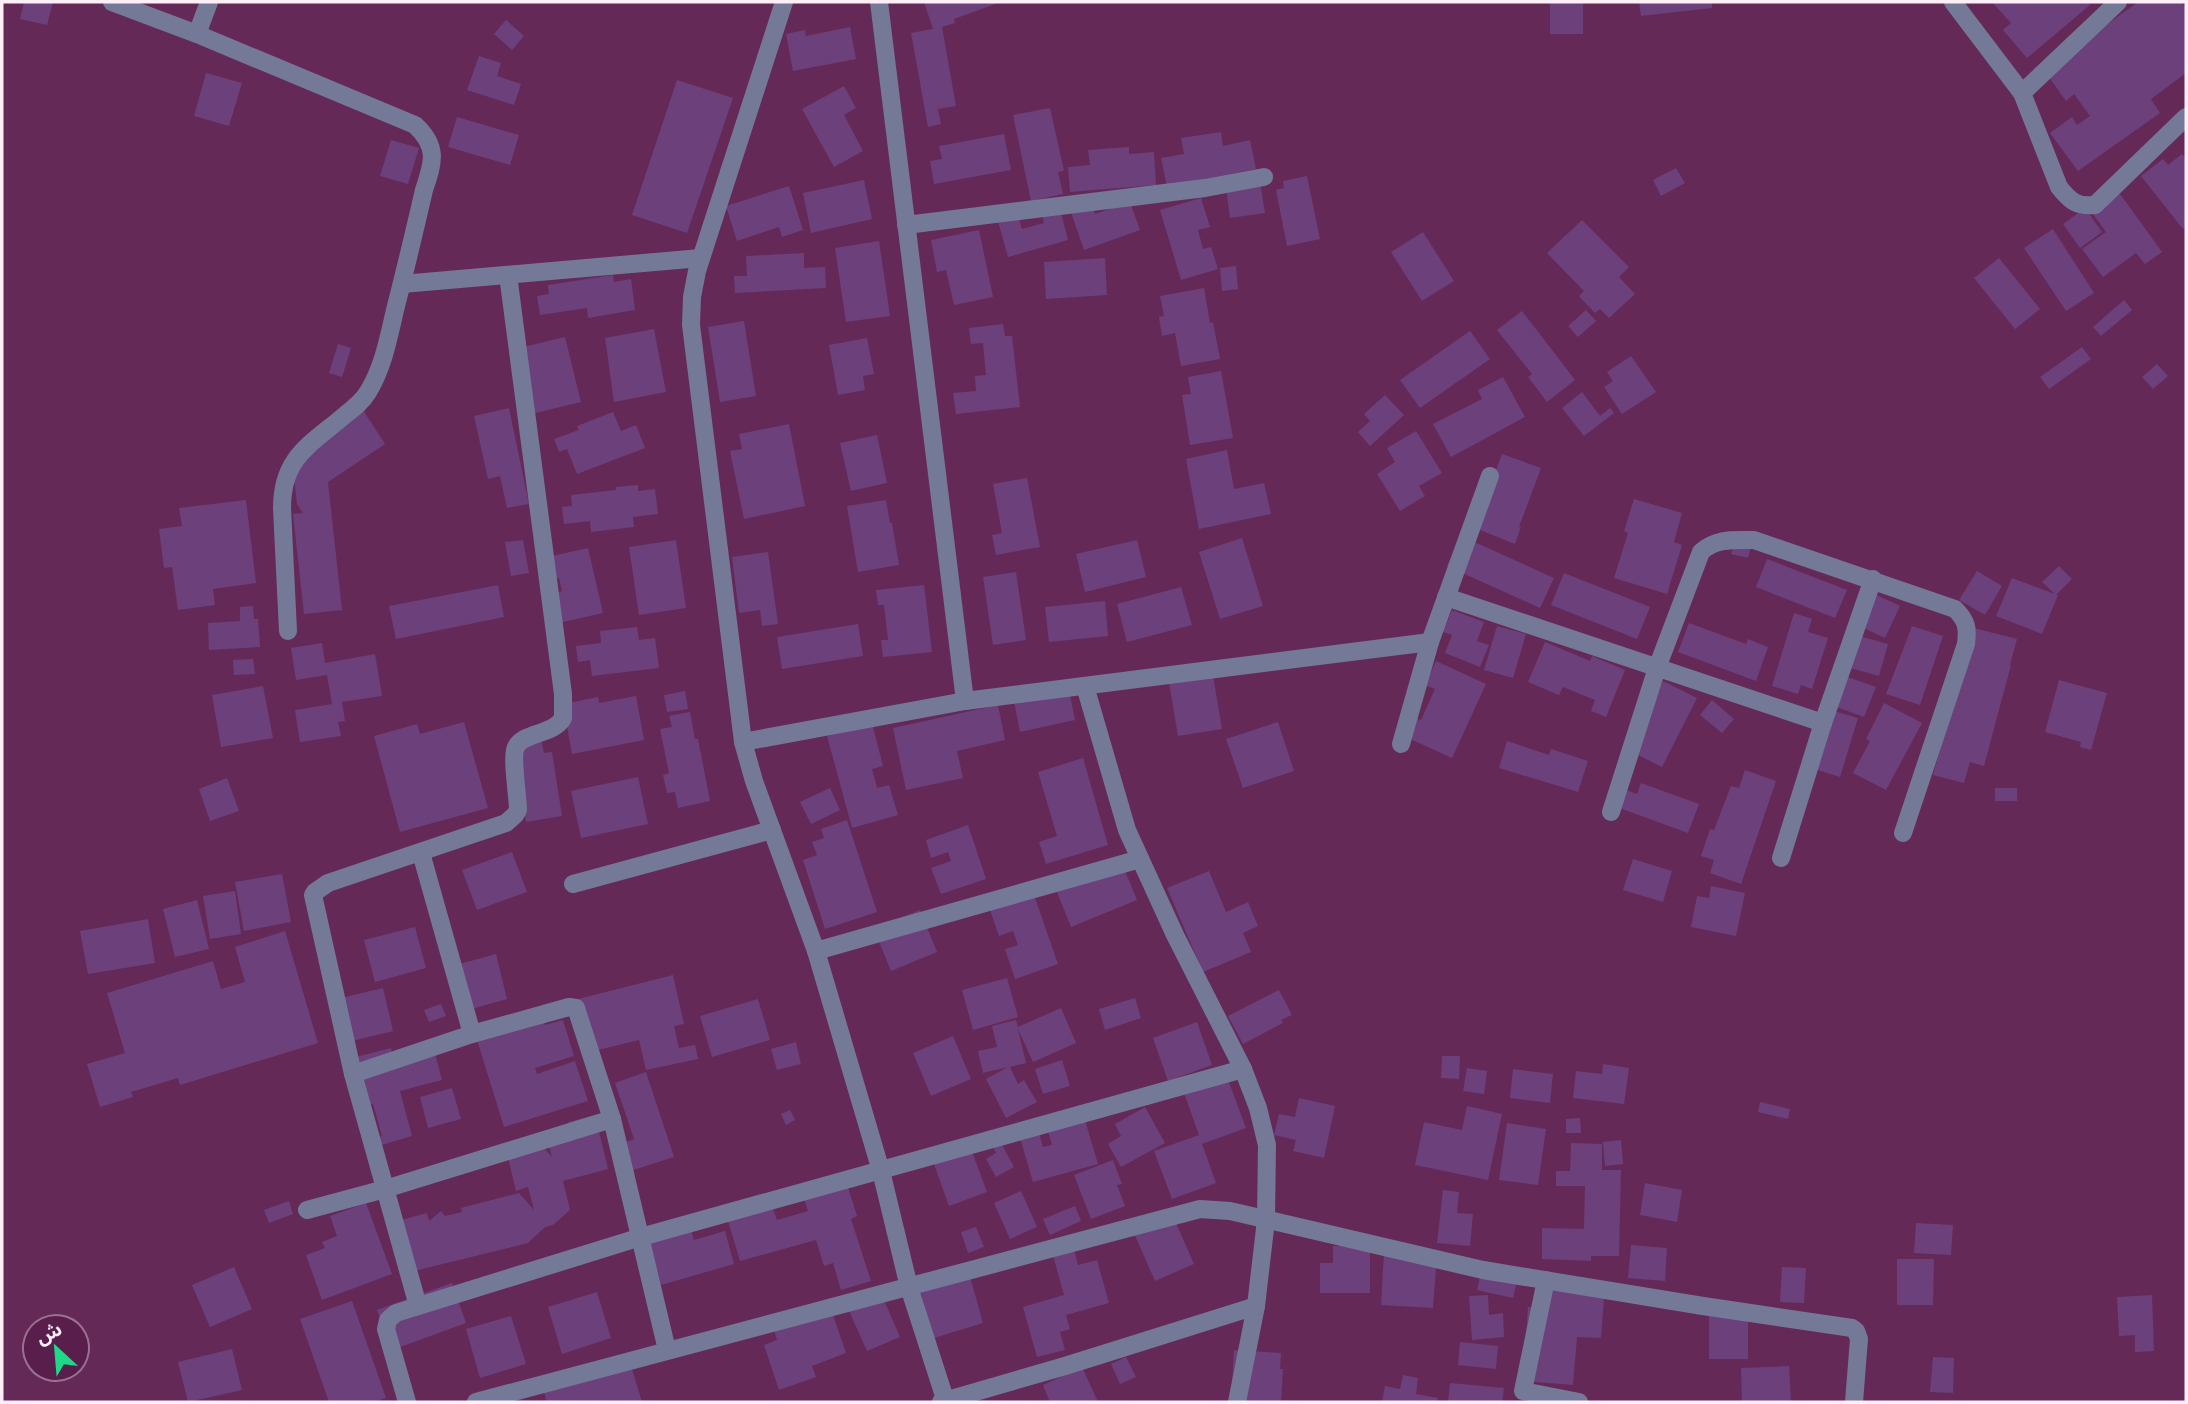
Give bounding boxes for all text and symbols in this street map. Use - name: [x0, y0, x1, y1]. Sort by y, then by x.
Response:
- north arrow: [21, 1313, 91, 1383]
- text: ش: [32, 1316, 65, 1348]

